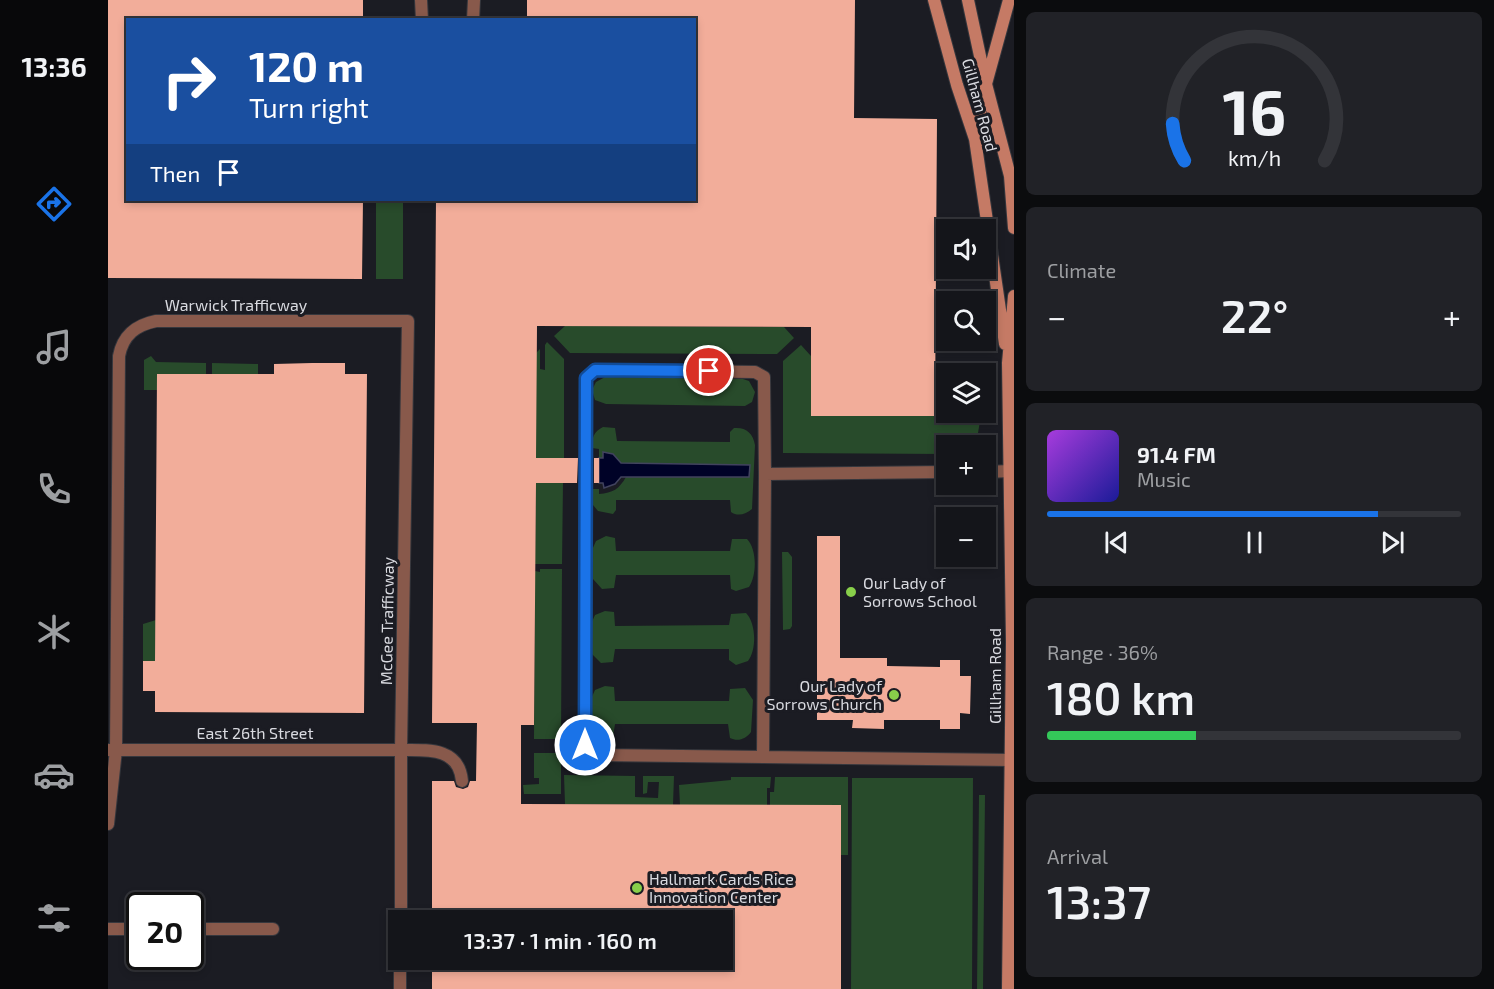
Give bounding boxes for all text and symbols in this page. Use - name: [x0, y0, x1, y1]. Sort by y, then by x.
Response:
- text: 120 m: [249, 40, 364, 90]
- icon: right: [150, 42, 228, 120]
- text: 13:36: [21, 50, 87, 82]
- street label: Gillham Road: [959, 56, 1002, 154]
- text: 16: [1222, 73, 1286, 148]
- text: Turn right: [249, 91, 369, 123]
- text: km/h: [1227, 145, 1281, 170]
- icon: arrive: [212, 156, 245, 189]
- text: Then: [150, 160, 200, 186]
- icon: directions: [33, 183, 75, 225]
- map controls: [936, 219, 996, 567]
- button: sound: [936, 219, 996, 279]
- text: Climate: [1047, 258, 1116, 282]
- text: 22°: [1221, 288, 1288, 342]
- button: search: [936, 291, 996, 351]
- street label: Warwick Trafficway: [165, 295, 308, 314]
- text: −: [1047, 296, 1066, 336]
- text: +: [1443, 296, 1461, 336]
- icon: music: [33, 326, 75, 368]
- pin: [683, 345, 734, 396]
- icon: arrive: [692, 354, 725, 387]
- button: layers: [936, 363, 996, 423]
- button: +: [936, 435, 996, 495]
- text: 91.4 FM: [1137, 441, 1216, 467]
- text: Music: [1137, 467, 1191, 491]
- icon: phone: [33, 468, 75, 510]
- button: −: [936, 507, 996, 567]
- icon: previous: [1100, 526, 1133, 559]
- icon: pause: [1238, 526, 1271, 559]
- icon: next: [1376, 526, 1409, 559]
- street label: McGee Trafficway: [376, 556, 397, 685]
- place label: Our Lady of Sorrows School: [863, 573, 977, 610]
- marker: Our Lady of Sorrows School: [844, 585, 858, 599]
- icon: climate: [33, 611, 75, 653]
- street label: Gillham Road: [985, 628, 1004, 724]
- text: Range · 36%: [1047, 640, 1158, 664]
- text: 180 km: [1047, 670, 1195, 724]
- place label: Our Lady of Sorrows Church: [767, 676, 883, 713]
- marker: Our Lady of Sorrows Church: [887, 688, 901, 702]
- position arrow: [553, 713, 617, 777]
- street label: East 26th Street: [196, 723, 314, 742]
- icon: car: [33, 754, 75, 796]
- text: Arrival: [1047, 844, 1108, 868]
- place label: Hallmark Cards Rice Innovation Center: [649, 869, 794, 906]
- text: 13:37: [1047, 874, 1151, 928]
- marker: Hallmark Cards Rice Innovation Center: [630, 881, 644, 895]
- speed limit sign: 20: [126, 892, 204, 970]
- icon: filters: [33, 897, 75, 939]
- text: 13:37 · 1 min · 160 m: [464, 927, 657, 953]

